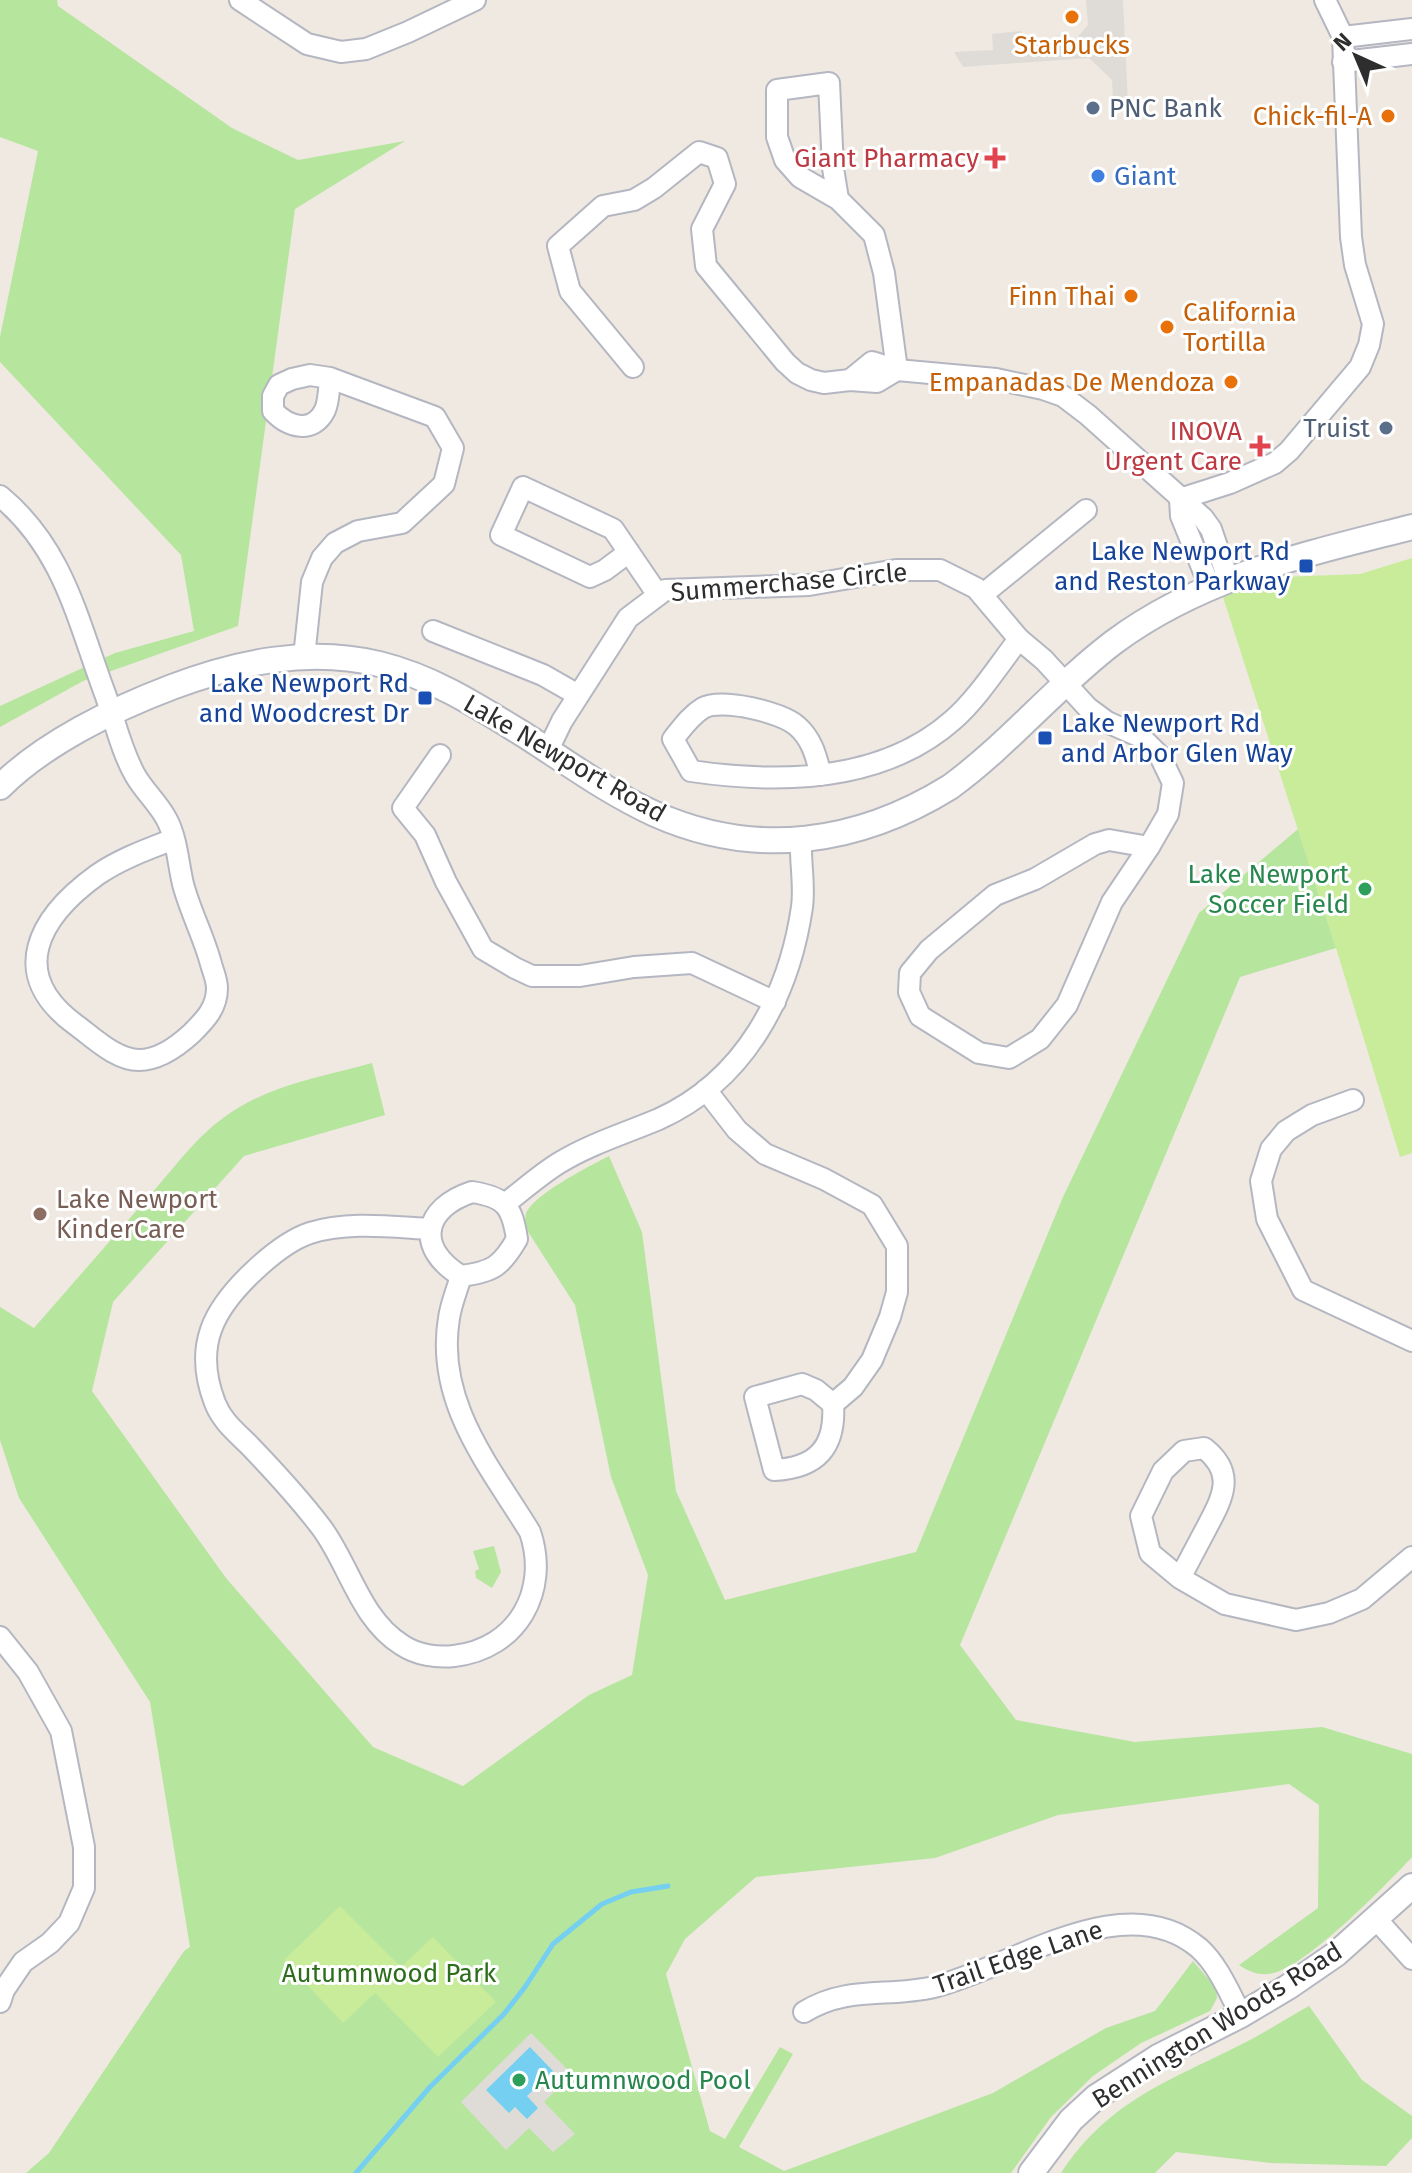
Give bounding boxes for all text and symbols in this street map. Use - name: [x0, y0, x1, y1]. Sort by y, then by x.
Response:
- marker: Starbucks: [1063, 8, 1081, 26]
- north arrow: [1316, 16, 1396, 96]
- text: N: [1328, 27, 1357, 57]
- place label: Starbucks: [1014, 30, 1130, 61]
- place label: PNC Bank: [1109, 93, 1223, 124]
- marker: PNC Bank: [1084, 99, 1102, 117]
- place label: Chick-fil-A: [1253, 101, 1372, 132]
- marker: Chick-fil-A: [1379, 107, 1397, 125]
- place label: Giant Pharmacy: [794, 143, 979, 174]
- marker: Giant Pharmacy: [986, 149, 1004, 167]
- place label: Giant: [1114, 161, 1177, 192]
- marker: Giant: [1089, 167, 1107, 185]
- place label: Finn Thai: [1008, 281, 1115, 312]
- marker: Finn Thai: [1122, 287, 1140, 305]
- place label: California Tortilla: [1183, 297, 1297, 358]
- marker: California Tortilla: [1158, 318, 1176, 336]
- place label: Empanadas De Mendoza: [929, 367, 1215, 398]
- marker: Empanadas De Mendoza: [1222, 373, 1240, 391]
- place label: Truist: [1303, 413, 1371, 444]
- place label: INOVA Urgent Care: [1104, 416, 1242, 477]
- marker: Truist: [1377, 419, 1395, 437]
- marker: INOVA Urgent Care: [1249, 435, 1271, 457]
- place label: Lake Newport Rd and Reston Parkway: [1054, 536, 1290, 597]
- street label: Summerchase Circle: [670, 557, 909, 608]
- marker: Lake Newport Rd and Reston Parkway: [1297, 557, 1315, 575]
- place label: Lake Newport Rd and Woodcrest Dr: [199, 668, 409, 729]
- street label: Lake Newport Road: [458, 688, 671, 829]
- marker: Lake Newport Rd and Woodcrest Dr: [416, 689, 434, 707]
- place label: Lake Newport Rd and Arbor Glen Way: [1061, 708, 1293, 769]
- marker: Lake Newport Rd and Arbor Glen Way: [1036, 729, 1054, 747]
- place label: Lake Newport Soccer Field: [1187, 859, 1350, 920]
- marker: Lake Newport Soccer Field: [1356, 880, 1374, 898]
- place label: Lake Newport KinderCare: [56, 1184, 218, 1245]
- marker: Lake Newport KinderCare: [31, 1205, 49, 1223]
- street label: Trail Edge Lane: [929, 1914, 1107, 2001]
- street label: Bennington Woods Road: [1087, 1936, 1348, 2115]
- park label: Autumnwood Park: [282, 1958, 497, 1989]
- place label: Autumnwood Pool: [535, 2065, 751, 2096]
- marker: Autumnwood Pool: [510, 2071, 528, 2089]

